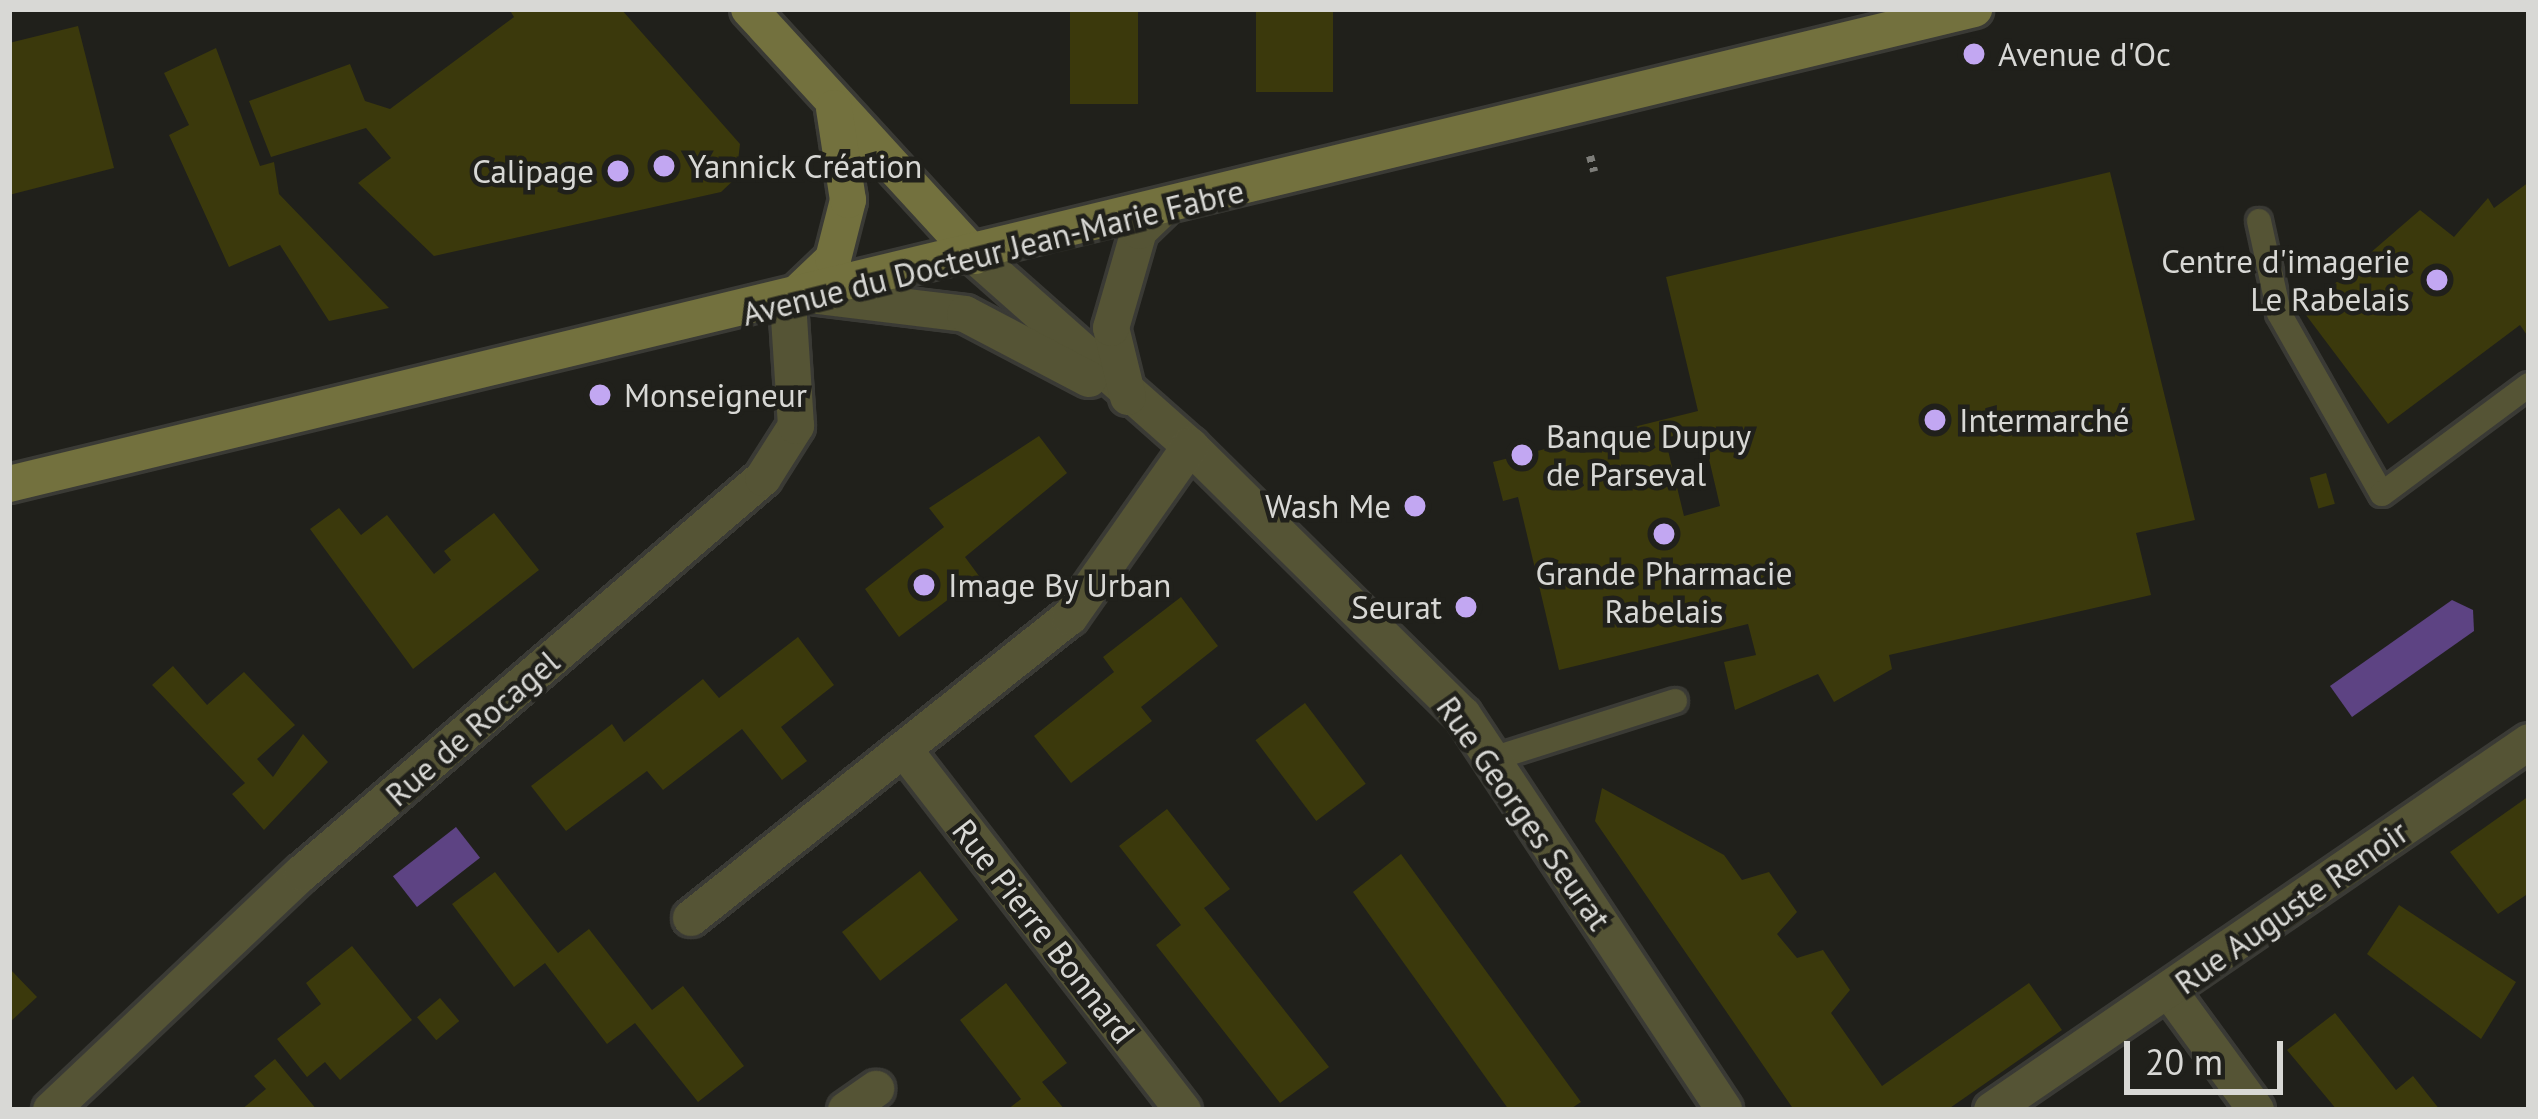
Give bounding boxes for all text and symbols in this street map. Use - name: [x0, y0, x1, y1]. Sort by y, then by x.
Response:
- place label: Avenue d'Oc: [1998, 34, 2171, 74]
- marker: Avenue d'Oc: [1961, 41, 1987, 67]
- place label: Yannick Création: [688, 146, 923, 186]
- place label: Calipage: [472, 151, 594, 191]
- marker: Yannick Création: [651, 153, 677, 179]
- marker: Calipage: [605, 158, 631, 184]
- street label: Avenue du Docteur Jean-Marie Fabre: [738, 170, 1248, 334]
- place label: Centre d'imagerie Le Rabelais: [2161, 241, 2410, 319]
- marker: Centre d'imagerie Le Rabelais: [2421, 264, 2453, 296]
- place label: Monseigneur: [624, 375, 807, 415]
- marker: Monseigneur: [587, 382, 613, 408]
- place label: Intermarché: [1959, 400, 2130, 440]
- marker: Intermarché: [1922, 407, 1948, 433]
- place label: Banque Dupuy de Parseval: [1546, 416, 1751, 494]
- marker: Banque Dupuy de Parseval: [1509, 442, 1535, 468]
- place label: Wash Me: [1265, 486, 1391, 526]
- marker: Wash Me: [1402, 493, 1428, 519]
- marker: Grande Pharmacie Rabelais: [1651, 521, 1677, 547]
- place label: Grande Pharmacie Rabelais: [1536, 553, 1792, 631]
- place label: Image By Urban: [948, 565, 1172, 605]
- marker: Image By Urban: [911, 572, 937, 598]
- place label: Seurat: [1351, 587, 1442, 627]
- marker: Seurat: [1453, 594, 1479, 620]
- street label: Rue de Rocagel: [377, 642, 567, 814]
- street label: Rue Georges Seurat: [1429, 689, 1619, 937]
- street label: Rue Pierre Bonnard: [944, 811, 1144, 1051]
- street label: Rue Auguste Renoir: [2167, 812, 2415, 1002]
- scale bar: [2130, 1017, 2289, 1091]
- text: 20 m: [2145, 1038, 2223, 1085]

